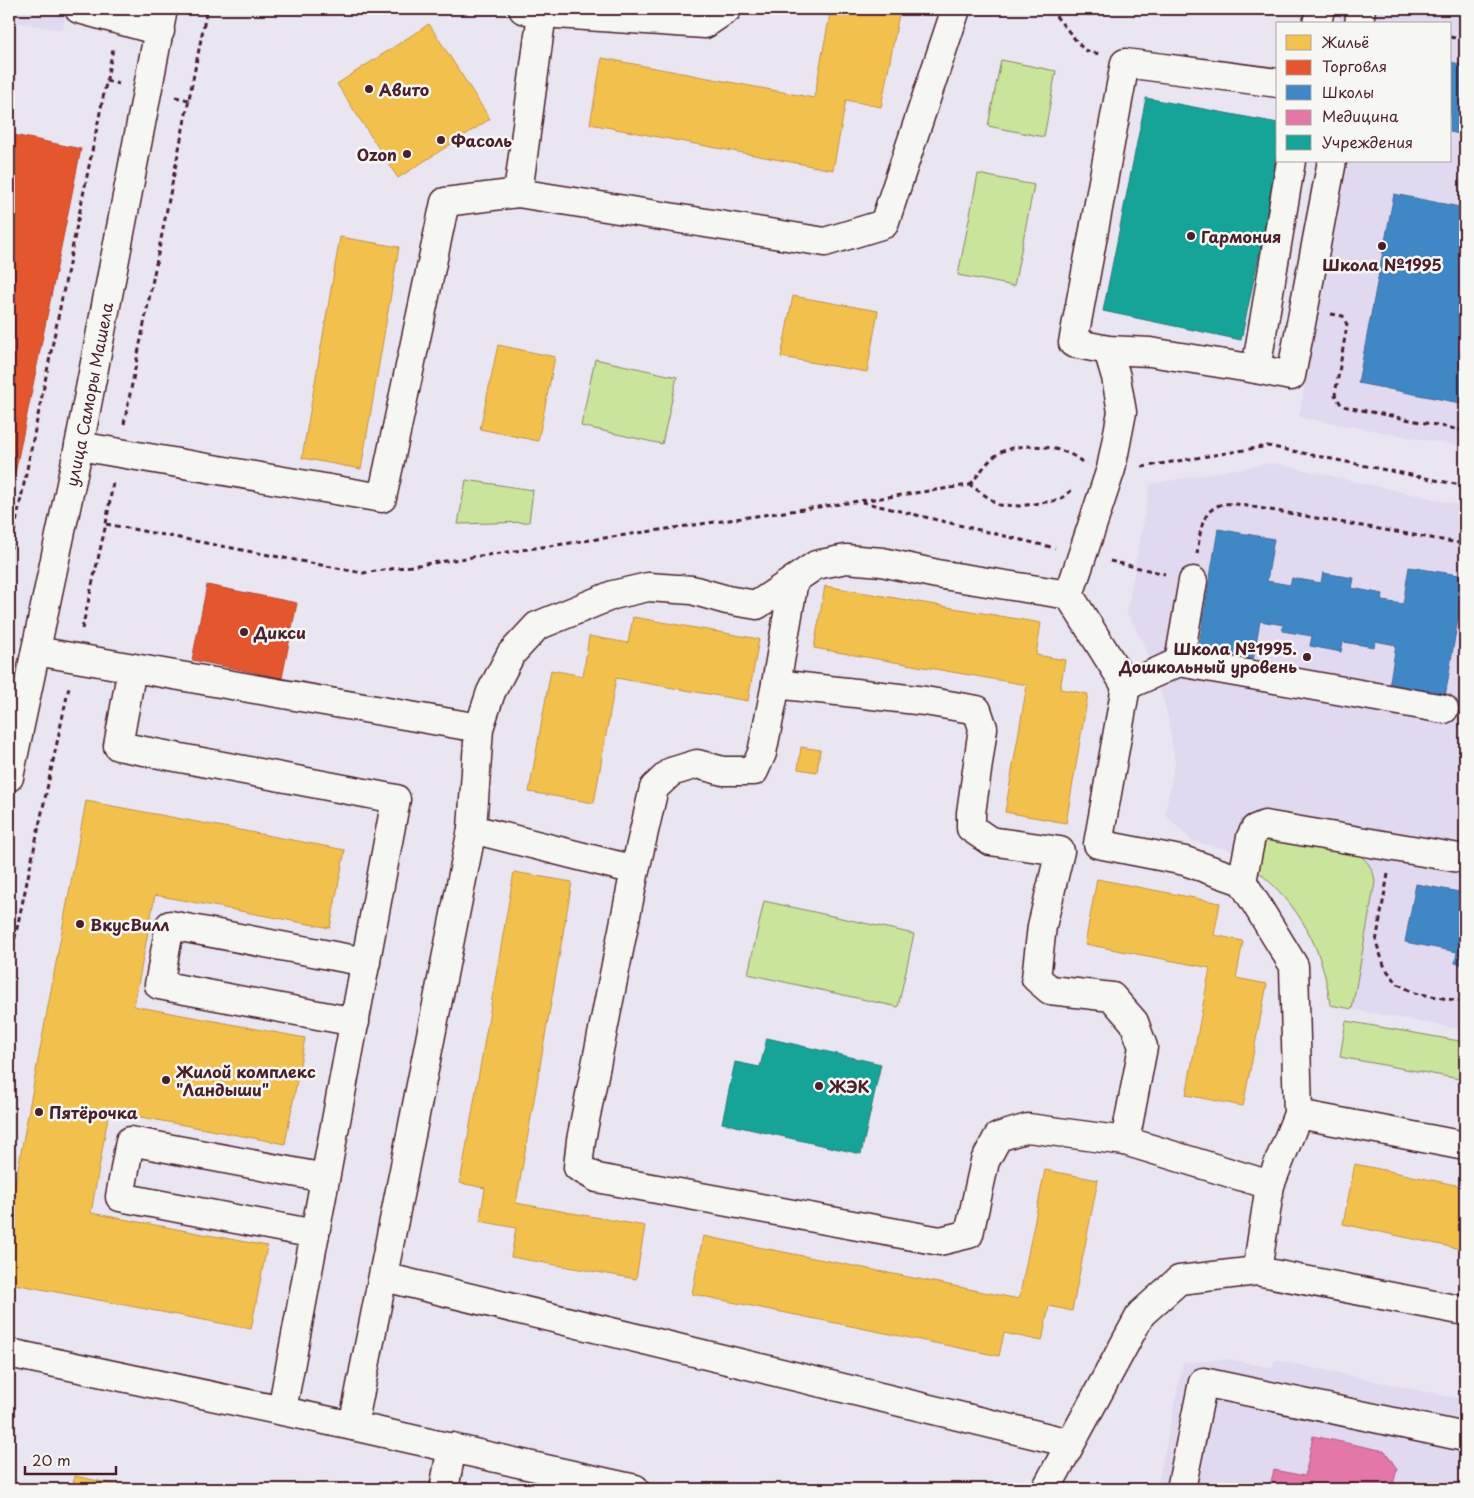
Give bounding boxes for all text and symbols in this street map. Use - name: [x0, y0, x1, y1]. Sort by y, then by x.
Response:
- legend: [1276, 22, 1452, 162]
- text: Жильё: [1321, 30, 1369, 53]
- text: Торговля: [1322, 54, 1387, 77]
- place label: Авито: [379, 77, 429, 101]
- text: Школы: [1322, 80, 1374, 103]
- marker: Авито: [363, 83, 375, 95]
- text: Медицина: [1322, 104, 1399, 127]
- place label: Фасоль: [451, 128, 512, 152]
- text: Учреждения: [1322, 130, 1413, 153]
- marker: Фасоль: [435, 134, 447, 146]
- place label: Ozon: [357, 142, 397, 166]
- marker: Ozon: [401, 148, 413, 160]
- place label: Гармония: [1201, 224, 1281, 248]
- marker: Гармония: [1185, 230, 1197, 242]
- marker: Школа №1995: [1376, 240, 1388, 252]
- place label: Школа №1995: [1322, 252, 1442, 276]
- street label: улица Саморы Машела: [59, 300, 118, 489]
- place label: Дикси: [253, 620, 306, 644]
- marker: Дикси: [238, 626, 250, 638]
- place label: Школа №1995. Дошкольный уровень: [1118, 636, 1297, 678]
- marker: Школа №1995. Дошкольный уровень: [1301, 651, 1313, 663]
- place label: ВкусВилл: [90, 912, 170, 936]
- marker: ВкусВилл: [74, 918, 86, 930]
- place label: Жилой комплекс "Ландыши": [175, 1059, 316, 1101]
- marker: Жилой комплекс "Ландыши": [160, 1074, 172, 1086]
- place label: ЖЭК: [828, 1074, 869, 1098]
- marker: ЖЭК: [813, 1080, 825, 1092]
- place label: Пятёрочка: [49, 1100, 138, 1124]
- marker: Пятёрочка: [33, 1106, 45, 1118]
- scale bar: [25, 1443, 116, 1475]
- text: 20 m: [32, 1448, 71, 1471]

